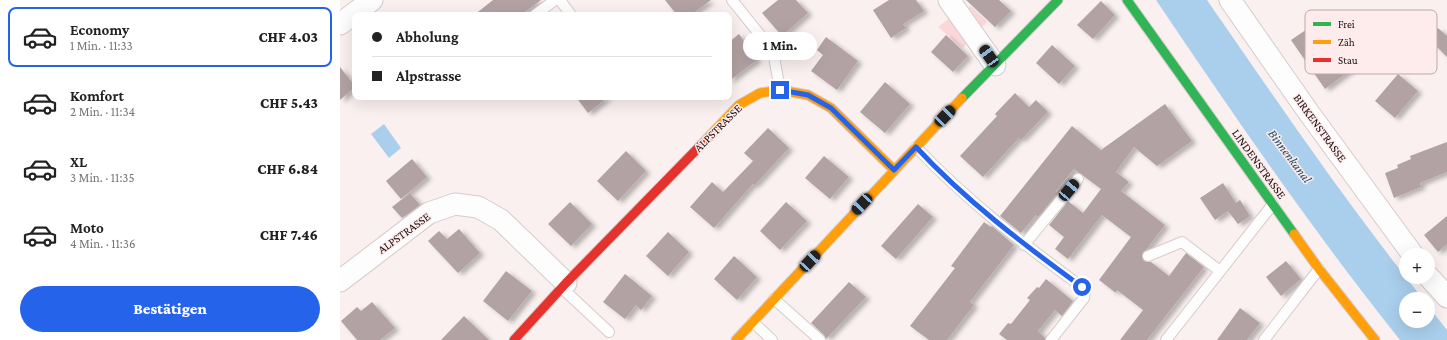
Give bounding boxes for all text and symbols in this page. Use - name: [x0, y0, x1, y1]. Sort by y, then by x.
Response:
- legend: [1305, 10, 1437, 74]
- text: Frei: [1338, 18, 1355, 30]
- icon: car: [22, 19, 58, 55]
- text: Economy: [70, 22, 129, 38]
- text: CHF 4.03: [258, 29, 318, 45]
- text: Abholung: [396, 29, 459, 45]
- callout: 1 Min.: [743, 32, 817, 60]
- text: Zäh: [1338, 36, 1355, 48]
- text: 1 Min. · 11:33: [70, 38, 133, 53]
- text: 1 Min.: [763, 38, 797, 53]
- car: [977, 43, 1001, 69]
- text: Stau: [1338, 54, 1358, 66]
- text: Alpstrasse: [396, 68, 461, 84]
- route end: [771, 81, 789, 99]
- icon: car: [22, 85, 58, 121]
- text: Komfort: [70, 88, 124, 104]
- street label: BIRKENSTRASSE: [1291, 91, 1350, 165]
- text: CHF 5.43: [260, 95, 318, 111]
- street label: ALPSTRASSE: [691, 101, 745, 155]
- car: [932, 103, 958, 129]
- text: 2 Min. · 11:34: [70, 104, 135, 119]
- street label: LINDENSTRASSE: [1229, 126, 1289, 202]
- water label: Binnenkanal: [1265, 126, 1315, 186]
- icon: car: [22, 151, 58, 187]
- text: XL: [70, 154, 87, 170]
- text: CHF 6.84: [257, 161, 318, 177]
- text: 3 Min. · 11:35: [70, 170, 135, 185]
- car: [1057, 177, 1081, 203]
- car: [849, 191, 875, 217]
- street label: ALPSTRASSE: [375, 209, 433, 257]
- icon: car: [22, 217, 58, 253]
- text: Moto: [70, 220, 104, 236]
- text: CHF 7.46: [260, 227, 318, 243]
- text: 4 Min. · 11:36: [70, 236, 136, 251]
- car: [797, 248, 823, 274]
- map controls: [1399, 248, 1435, 328]
- button: +: [1399, 248, 1435, 284]
- route start: [1073, 278, 1091, 296]
- button: Bestätigen: [20, 286, 320, 332]
- button: −: [1399, 292, 1435, 328]

